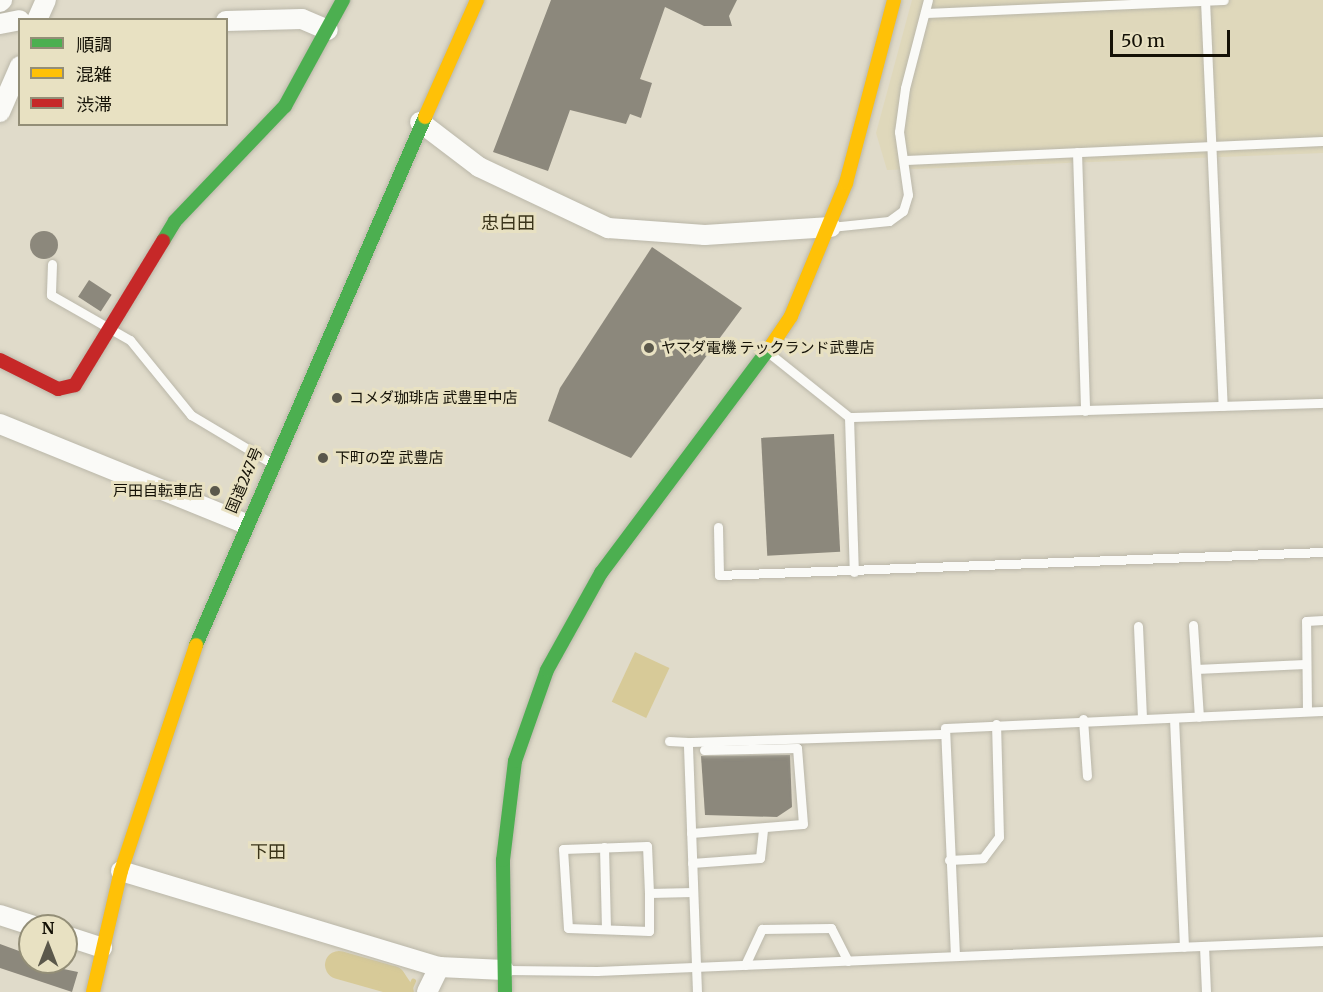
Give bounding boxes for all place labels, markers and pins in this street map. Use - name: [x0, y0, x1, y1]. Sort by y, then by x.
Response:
- place label: ヤマダ電機 テックランド武豊店: [661, 339, 875, 357]
- marker: ヤマダ電機 テックランド武豊店: [642, 341, 656, 355]
- place label: コメダ珈琲店 武豊里中店: [349, 389, 518, 407]
- marker: コメダ珈琲店 武豊里中店: [330, 391, 344, 405]
- place label: 下町の空 武豊店: [335, 449, 444, 467]
- marker: 下町の空 武豊店: [316, 451, 330, 465]
- place label: 戸田自転車店: [113, 482, 203, 500]
- marker: 戸田自転車店: [208, 484, 222, 498]

